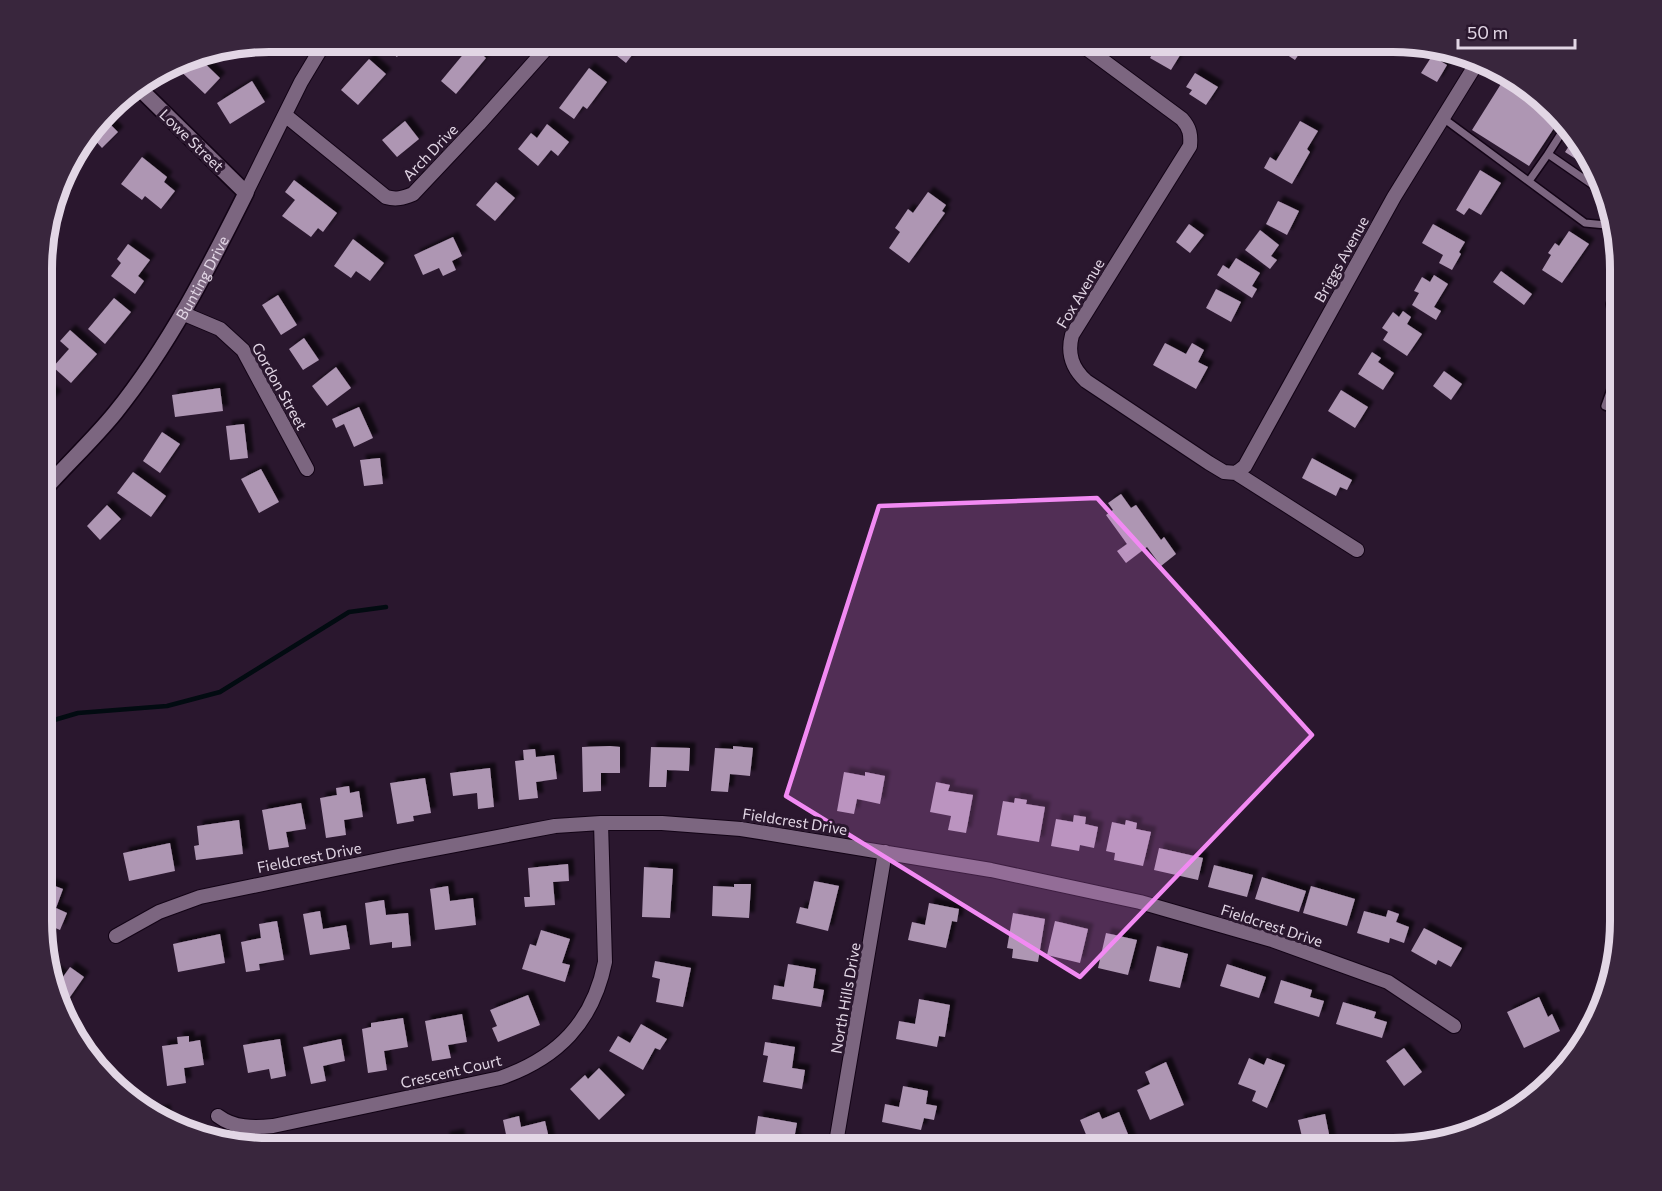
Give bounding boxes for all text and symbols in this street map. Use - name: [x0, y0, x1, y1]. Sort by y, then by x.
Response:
- scale bar: [1458, 12, 1575, 50]
- text: 50 m: [1467, 21, 1508, 43]
- street label: Lowe Street: [156, 105, 228, 175]
- street label: Arch Drive: [399, 120, 461, 184]
- street label: Briggs Avenue: [1310, 213, 1372, 305]
- street label: Bunting Drive: [172, 233, 232, 323]
- street label: Fox Avenue: [1052, 255, 1108, 331]
- street label: Gordon Street: [249, 339, 311, 433]
- street label: Fieldcrest Drive: [741, 804, 849, 838]
- street label: Fieldcrest Drive: [255, 838, 363, 876]
- street label: Fieldcrest Drive: [1219, 900, 1325, 950]
- street label: North Hills Drive: [826, 941, 864, 1055]
- street label: Crescent Court: [399, 1051, 503, 1091]

